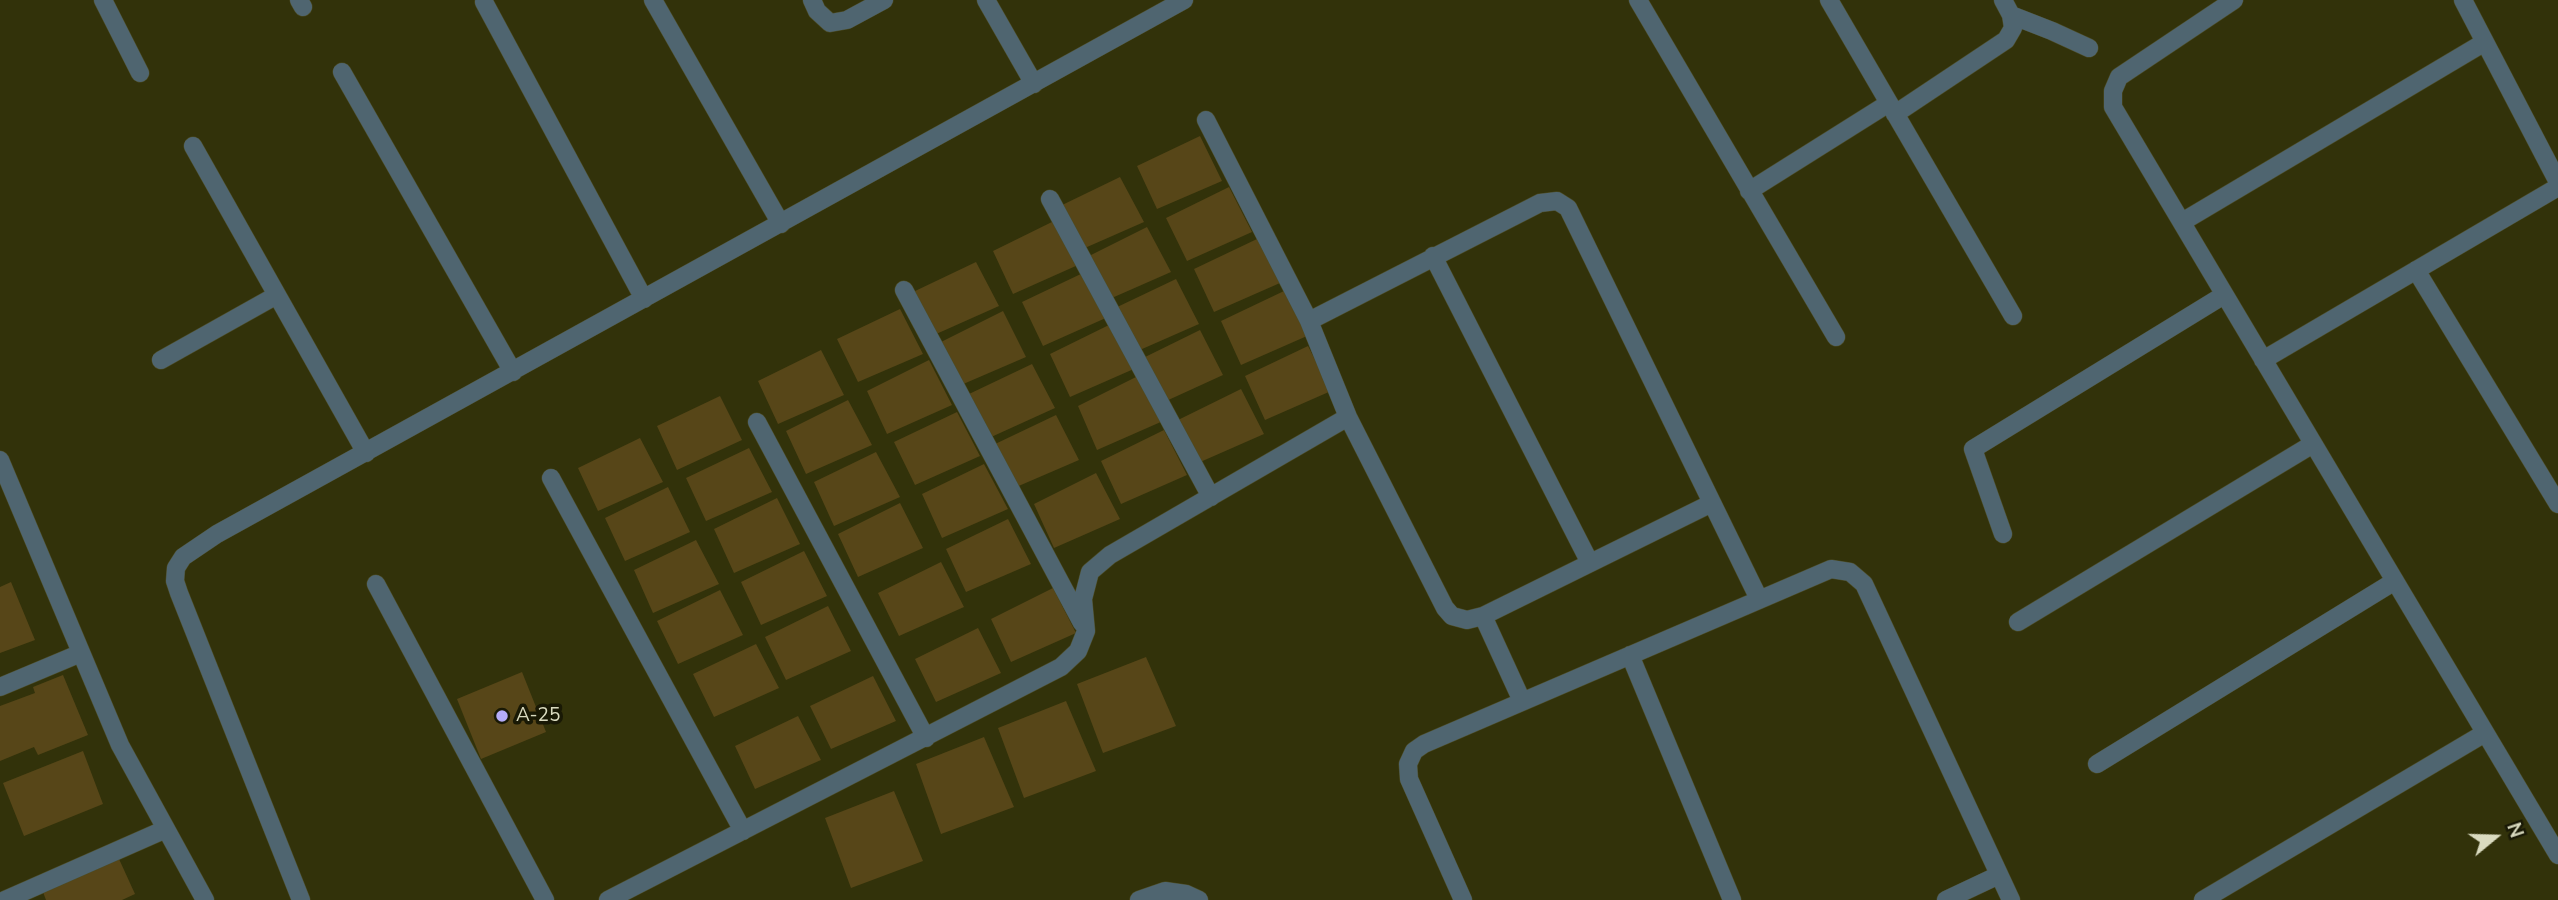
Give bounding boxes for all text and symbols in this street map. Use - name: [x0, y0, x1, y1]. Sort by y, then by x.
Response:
- place label: A-25: [516, 705, 560, 727]
- marker: A-25: [494, 708, 510, 724]
- north arrow: [2460, 802, 2530, 872]
- text: N: [2500, 819, 2529, 841]

